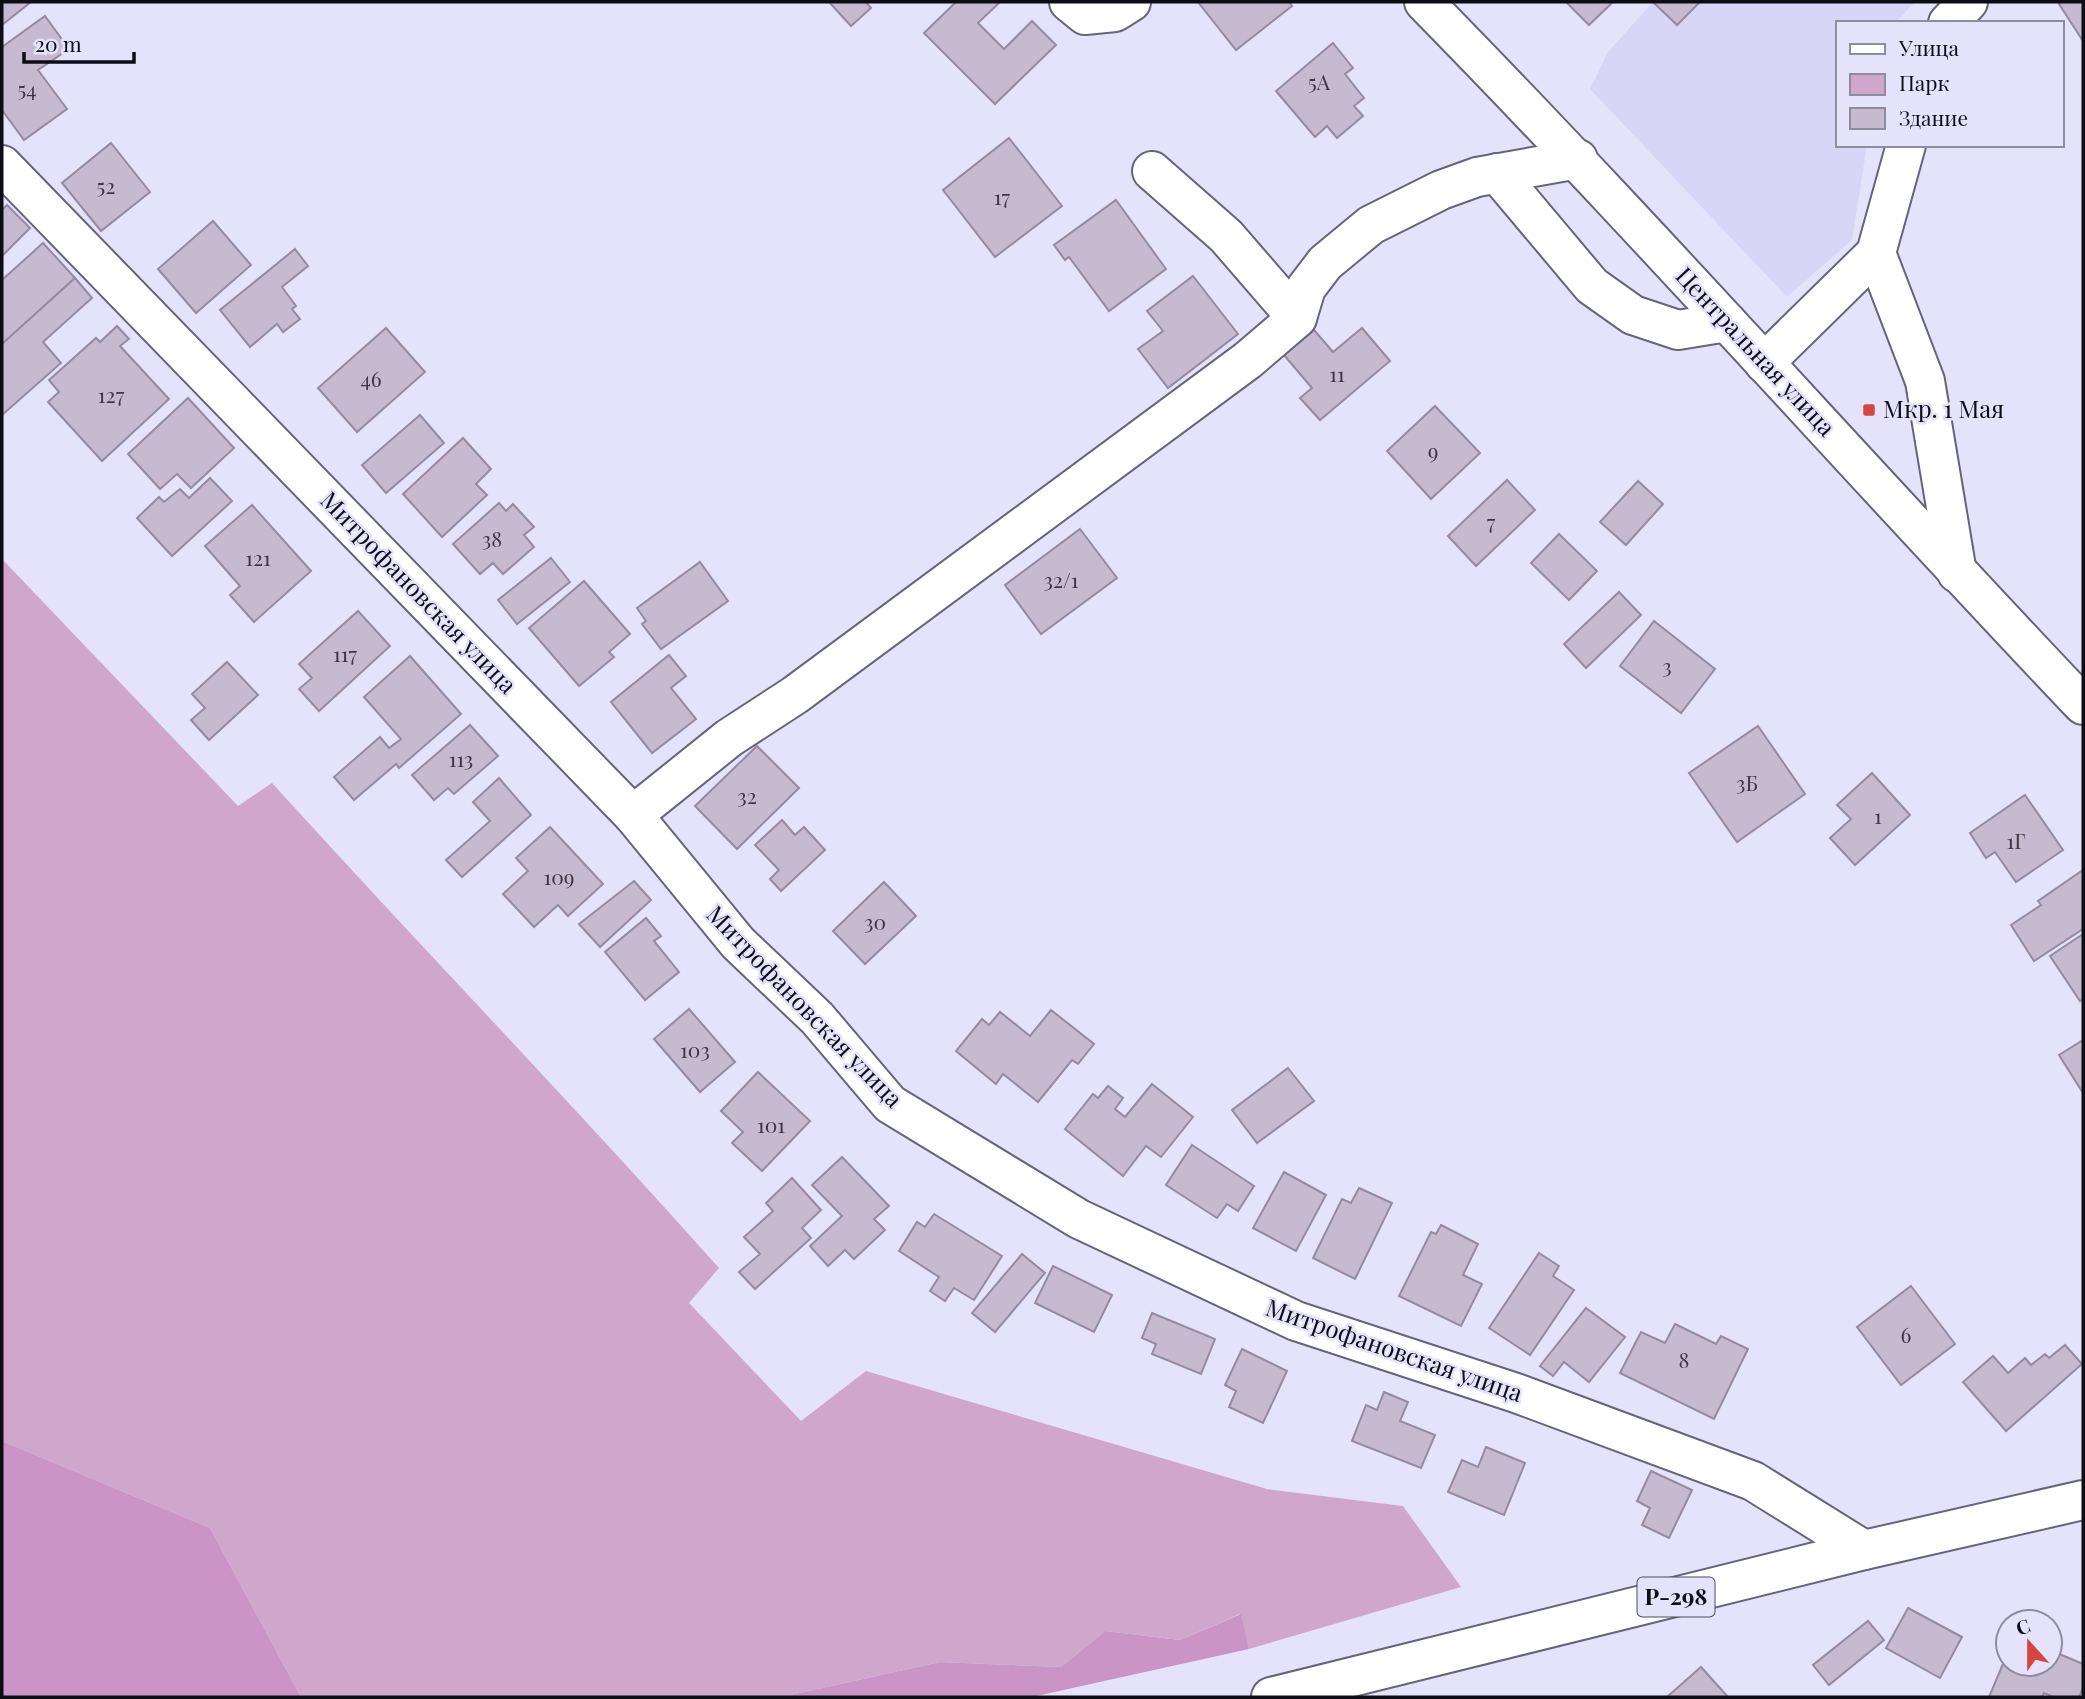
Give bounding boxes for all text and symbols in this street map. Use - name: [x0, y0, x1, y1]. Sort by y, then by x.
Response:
- scale bar: [24, 21, 135, 65]
- legend: [1836, 21, 2064, 147]
- text: 20 m: [35, 29, 82, 57]
- text: Улица: [1898, 33, 1960, 61]
- house number: 5А: [1308, 67, 1331, 95]
- text: Парк: [1899, 68, 1949, 96]
- house number: 54: [17, 74, 37, 102]
- text: Здание: [1899, 103, 1968, 131]
- house number: 52: [97, 171, 115, 199]
- house number: 17: [994, 182, 1011, 210]
- street label: Центральная улица: [1670, 259, 1843, 442]
- house number: 11: [1329, 359, 1345, 387]
- house number: 46: [360, 364, 382, 392]
- house number: 127: [98, 380, 125, 408]
- place label: Мкр. 1 Мая: [1883, 392, 2004, 424]
- marker: Мкр. 1 Мая: [1861, 402, 1877, 418]
- house number: 9: [1428, 436, 1438, 464]
- street label: Митрофановская улица: [314, 484, 525, 700]
- house number: 7: [1487, 507, 1496, 535]
- house number: 38: [482, 524, 502, 552]
- house number: 121: [245, 543, 271, 571]
- house number: 32/1: [1043, 565, 1079, 593]
- house number: 117: [333, 639, 358, 667]
- house number: 3: [1662, 651, 1672, 679]
- house number: 113: [449, 744, 473, 772]
- house number: 3Б: [1736, 768, 1758, 796]
- house number: 32: [737, 781, 757, 809]
- house number: 1: [1874, 801, 1882, 829]
- house number: 1Г: [2007, 826, 2025, 854]
- house number: 109: [543, 862, 575, 890]
- street label: Митрофановская улица: [700, 898, 911, 1114]
- house number: 30: [864, 907, 886, 935]
- house number: 103: [680, 1035, 710, 1063]
- house number: 101: [757, 1110, 785, 1138]
- street label: Митрофановская улица: [1262, 1290, 1527, 1408]
- house number: 6: [1901, 1320, 1912, 1348]
- house number: 8: [1679, 1345, 1689, 1373]
- road number: Р-298: [1638, 1578, 1714, 1616]
- north arrow: [1994, 1608, 2064, 1678]
- text: С: [2012, 1612, 2033, 1641]

